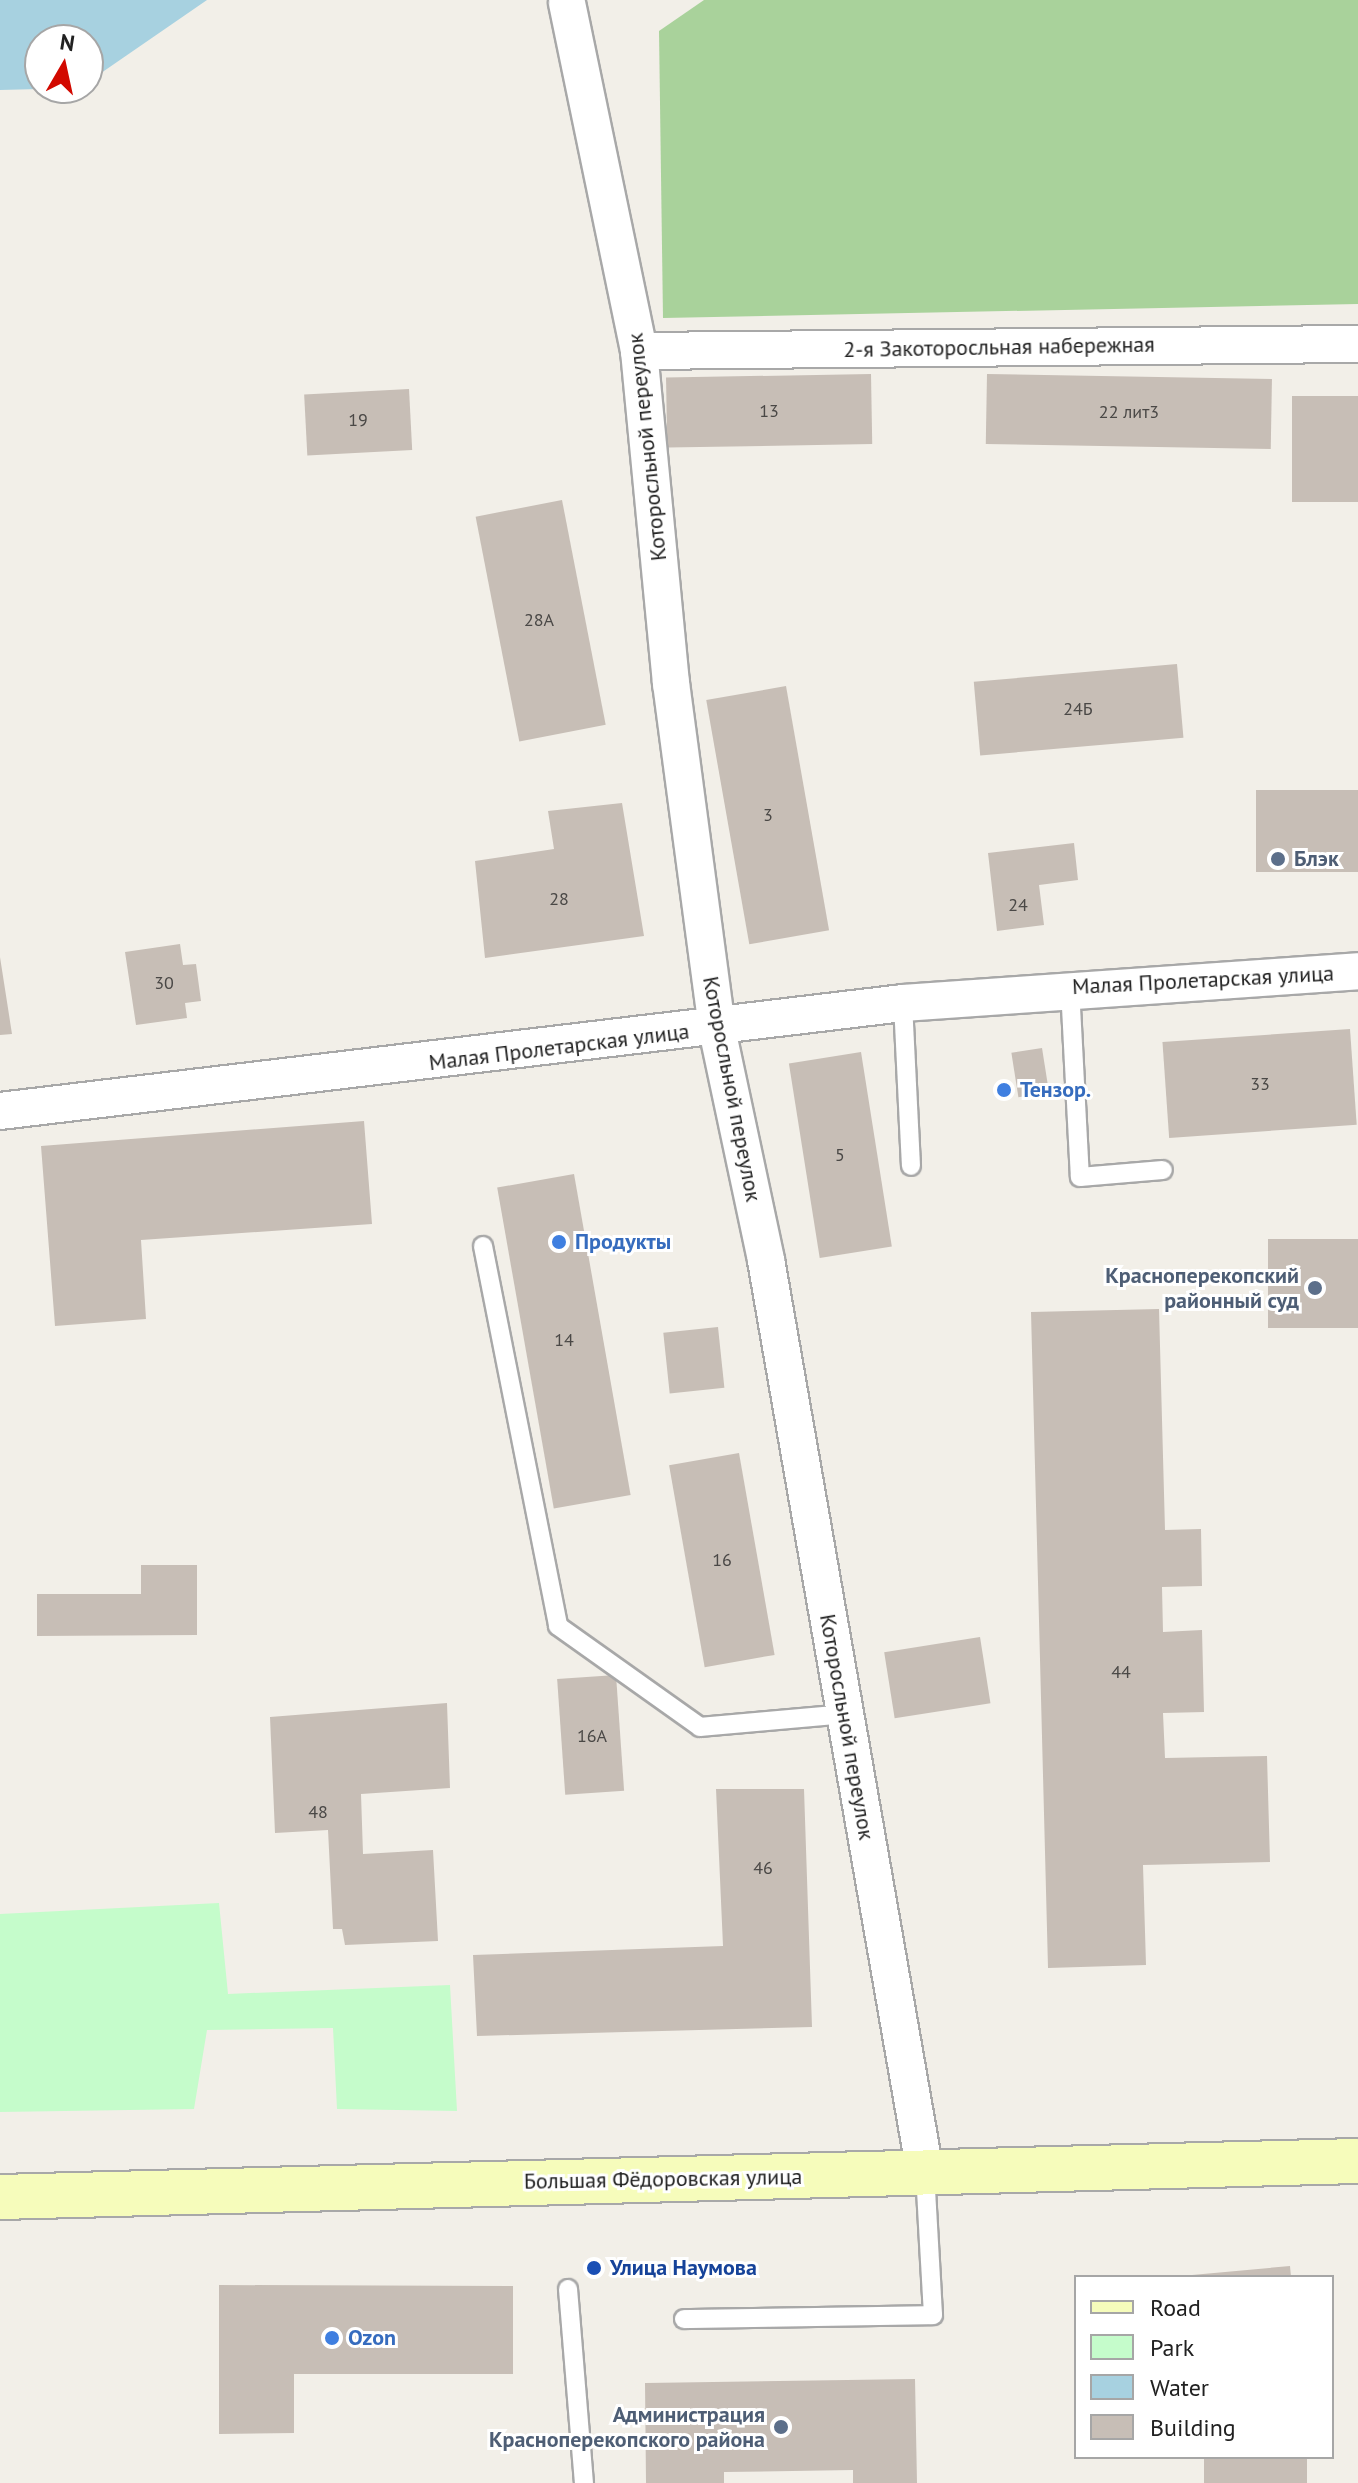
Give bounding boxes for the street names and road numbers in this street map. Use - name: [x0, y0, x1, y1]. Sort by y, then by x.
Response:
- street label: 2-я Закоторосльная набережная: [843, 331, 1155, 363]
- street label: Которосльной переулок: [622, 332, 672, 562]
- street label: Малая Пролетарская улица: [1071, 960, 1335, 1000]
- street label: Которосльной переулок: [697, 974, 767, 1204]
- street label: Малая Пролетарская улица: [427, 1018, 691, 1076]
- street label: Которосльной переулок: [814, 1612, 880, 1842]
- street label: Большая Фёдоровская улица: [524, 2163, 802, 2195]

